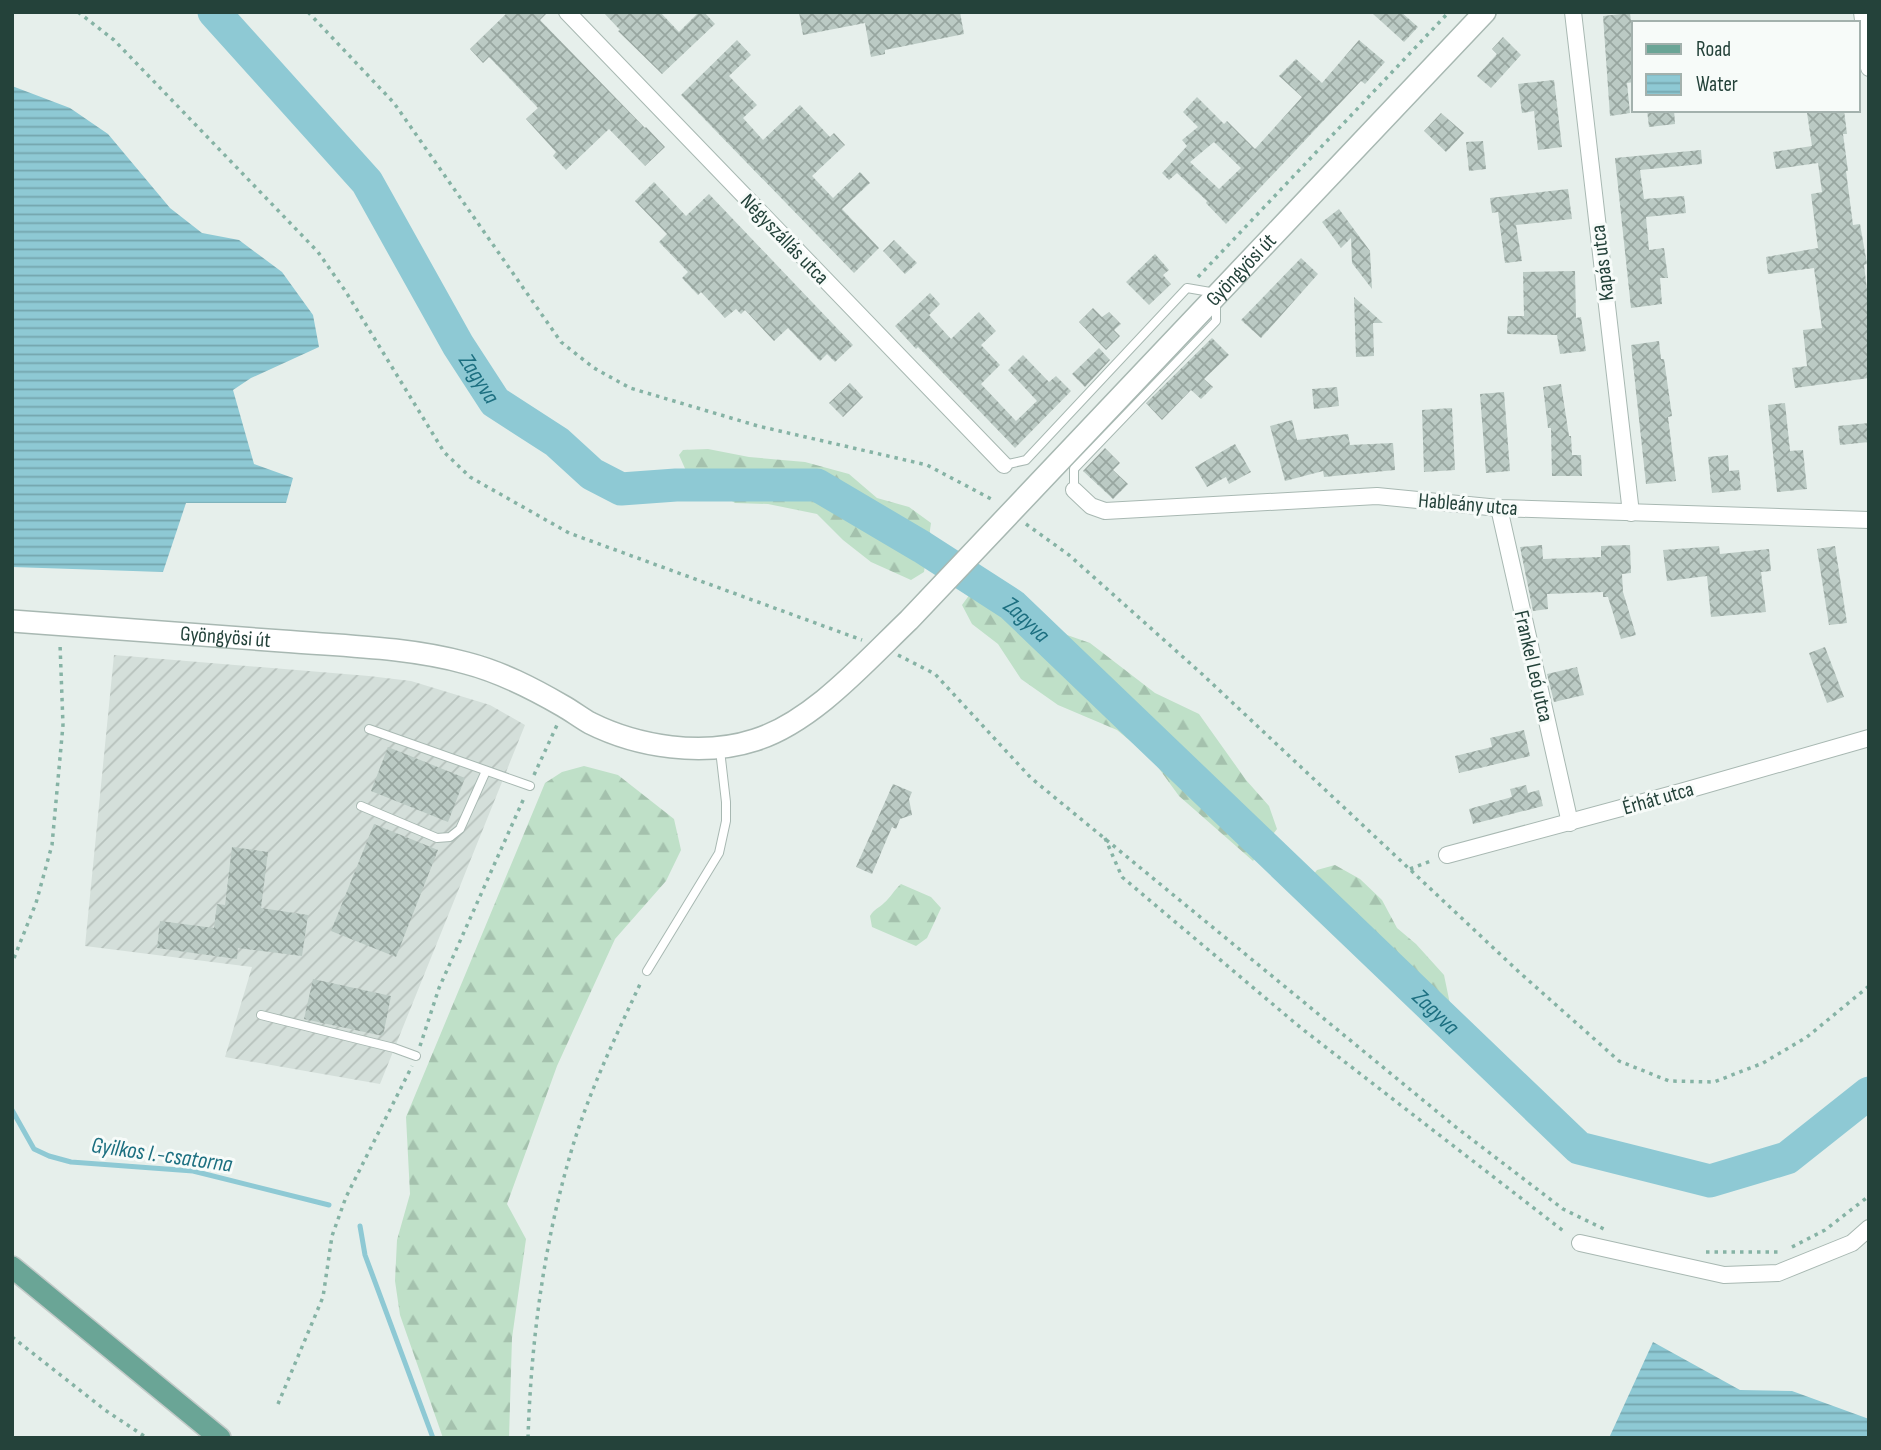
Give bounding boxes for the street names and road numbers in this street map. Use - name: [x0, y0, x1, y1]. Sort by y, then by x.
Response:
- street label: Négyszállás utca: [735, 189, 834, 290]
- street label: Kapás utca: [1585, 224, 1620, 302]
- street label: Gyöngyösi út: [1201, 229, 1281, 311]
- street label: Hableány utca: [1417, 488, 1519, 521]
- street label: Frankel Leó utca: [1509, 608, 1558, 724]
- street label: Gyöngyösi út: [179, 621, 272, 653]
- street label: Érhát utca: [1620, 776, 1697, 821]

